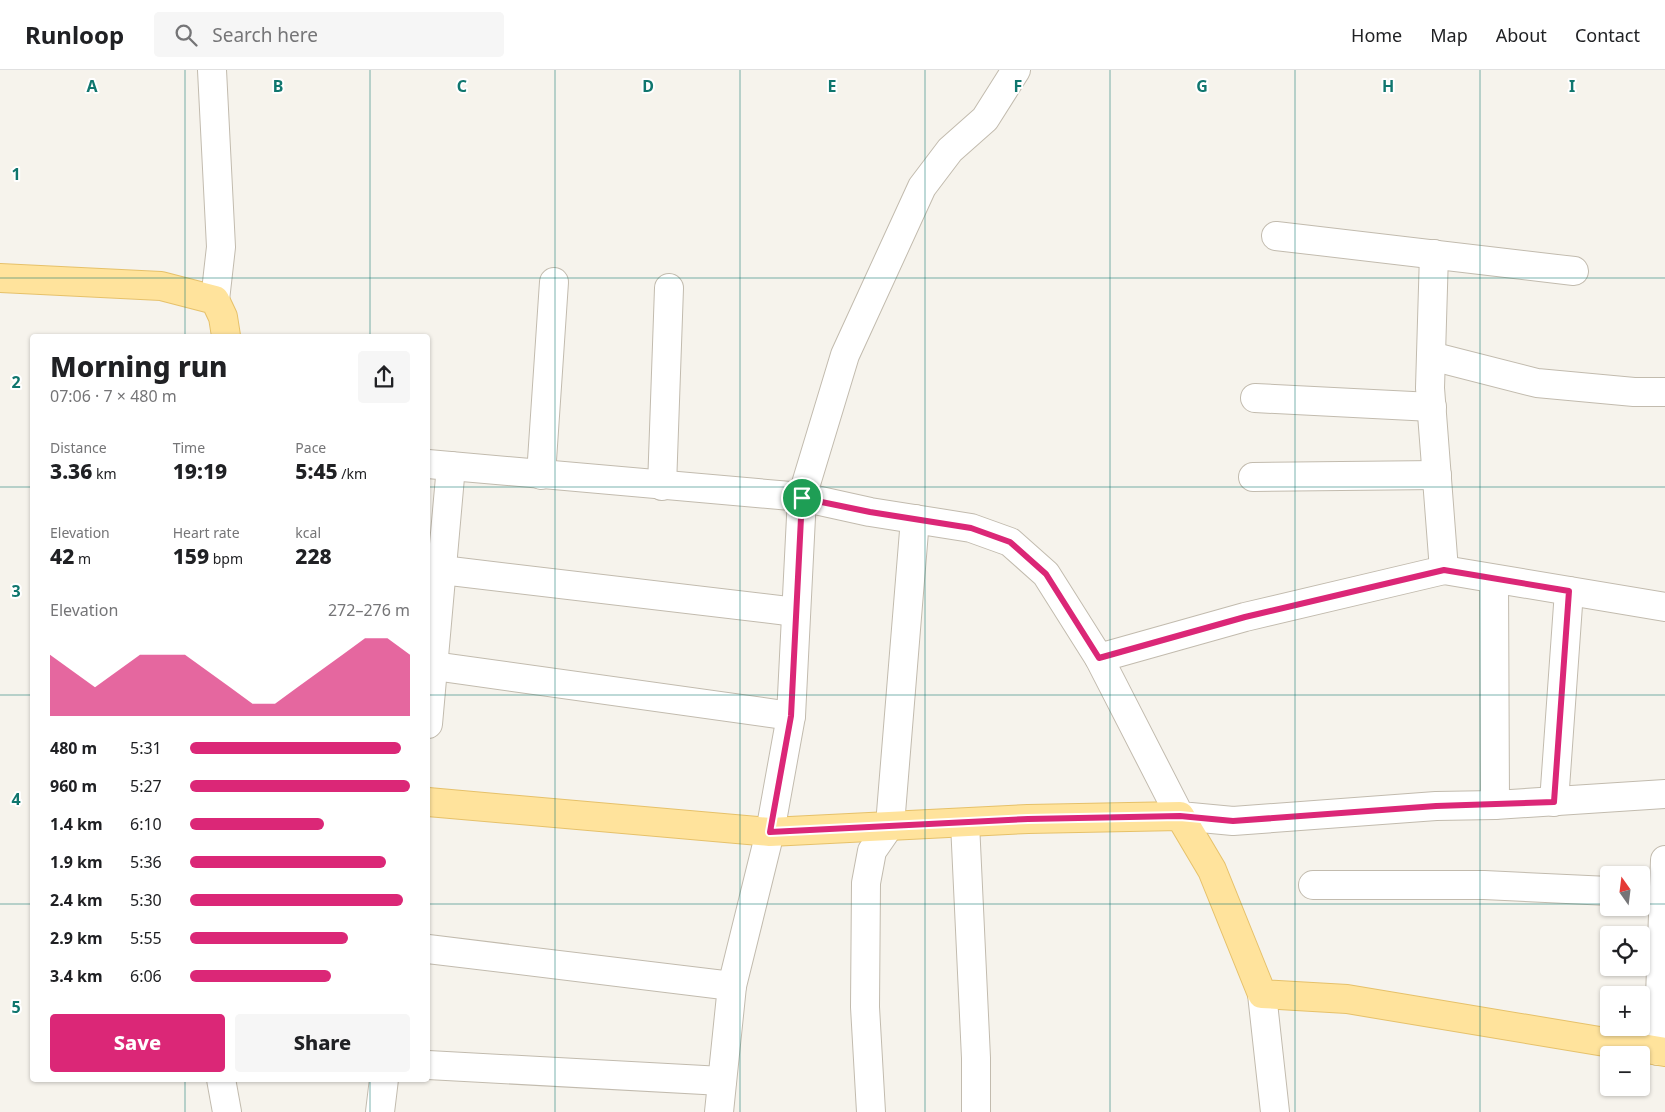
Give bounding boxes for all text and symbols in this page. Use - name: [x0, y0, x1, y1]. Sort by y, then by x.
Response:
- search box: [154, 12, 504, 57]
- text: Runloop: [25, 18, 124, 51]
- icon: search: [172, 21, 200, 49]
- text: Search here: [212, 22, 318, 48]
- text: Home: [1351, 23, 1402, 47]
- text: Map: [1430, 23, 1468, 47]
- text: About: [1496, 23, 1547, 47]
- text: Contact: [1575, 23, 1640, 47]
- text: A: [86, 75, 98, 97]
- text: B: [273, 75, 283, 97]
- text: C: [457, 75, 467, 97]
- text: D: [642, 75, 654, 97]
- text: E: [828, 75, 837, 97]
- text: F: [1014, 75, 1022, 97]
- text: G: [1196, 75, 1208, 97]
- text: H: [1382, 75, 1394, 97]
- text: I: [1569, 75, 1575, 97]
- text: 1: [11, 163, 21, 185]
- text: Morning run: [50, 347, 228, 385]
- button: share: [358, 351, 410, 403]
- text: 2: [11, 371, 21, 393]
- text: 07:06 · 7 × 480 m: [50, 385, 177, 407]
- text: Distance: [50, 438, 107, 457]
- text: Time: [173, 438, 205, 457]
- text: Pace: [295, 438, 326, 457]
- text: 3.36: [50, 457, 92, 485]
- text: 19:19: [173, 457, 227, 485]
- text: 5:45: [295, 457, 338, 485]
- text: km: [92, 464, 117, 483]
- text: /km: [338, 464, 367, 483]
- pin: [781, 477, 823, 519]
- icon: arrive: [788, 484, 816, 512]
- text: Elevation: [50, 523, 110, 542]
- text: Heart rate: [173, 523, 240, 542]
- text: kcal: [295, 523, 321, 542]
- text: 42: [50, 542, 74, 570]
- text: 159: [173, 542, 209, 570]
- text: 228: [295, 542, 332, 570]
- text: m: [74, 549, 91, 568]
- text: bpm: [209, 549, 243, 568]
- text: 3: [11, 580, 21, 602]
- text: Elevation: [50, 599, 118, 621]
- text: 272–276 m: [328, 599, 410, 621]
- text: 480 m: [50, 737, 97, 759]
- text: 5:31: [130, 737, 162, 759]
- text: 960 m: [50, 775, 97, 797]
- text: 5:27: [130, 775, 162, 797]
- text: 4: [11, 788, 21, 810]
- text: 1.4 km: [50, 813, 102, 835]
- text: 6:10: [130, 813, 162, 835]
- text: 1.9 km: [50, 851, 102, 873]
- text: 5:36: [130, 851, 162, 873]
- north arrow: [1600, 866, 1650, 916]
- map controls: [1600, 866, 1650, 1096]
- text: 2.4 km: [50, 889, 102, 911]
- text: 5:30: [130, 889, 162, 911]
- button: locate: [1600, 926, 1650, 976]
- text: 2.9 km: [50, 927, 102, 949]
- text: 5:55: [130, 927, 162, 949]
- text: 3.4 km: [50, 965, 102, 987]
- text: 6:06: [130, 965, 162, 987]
- button: +: [1600, 986, 1650, 1036]
- text: 5: [11, 996, 21, 1018]
- button: Save: [50, 1014, 225, 1072]
- button: Share: [235, 1014, 410, 1072]
- button: −: [1600, 1046, 1650, 1096]

